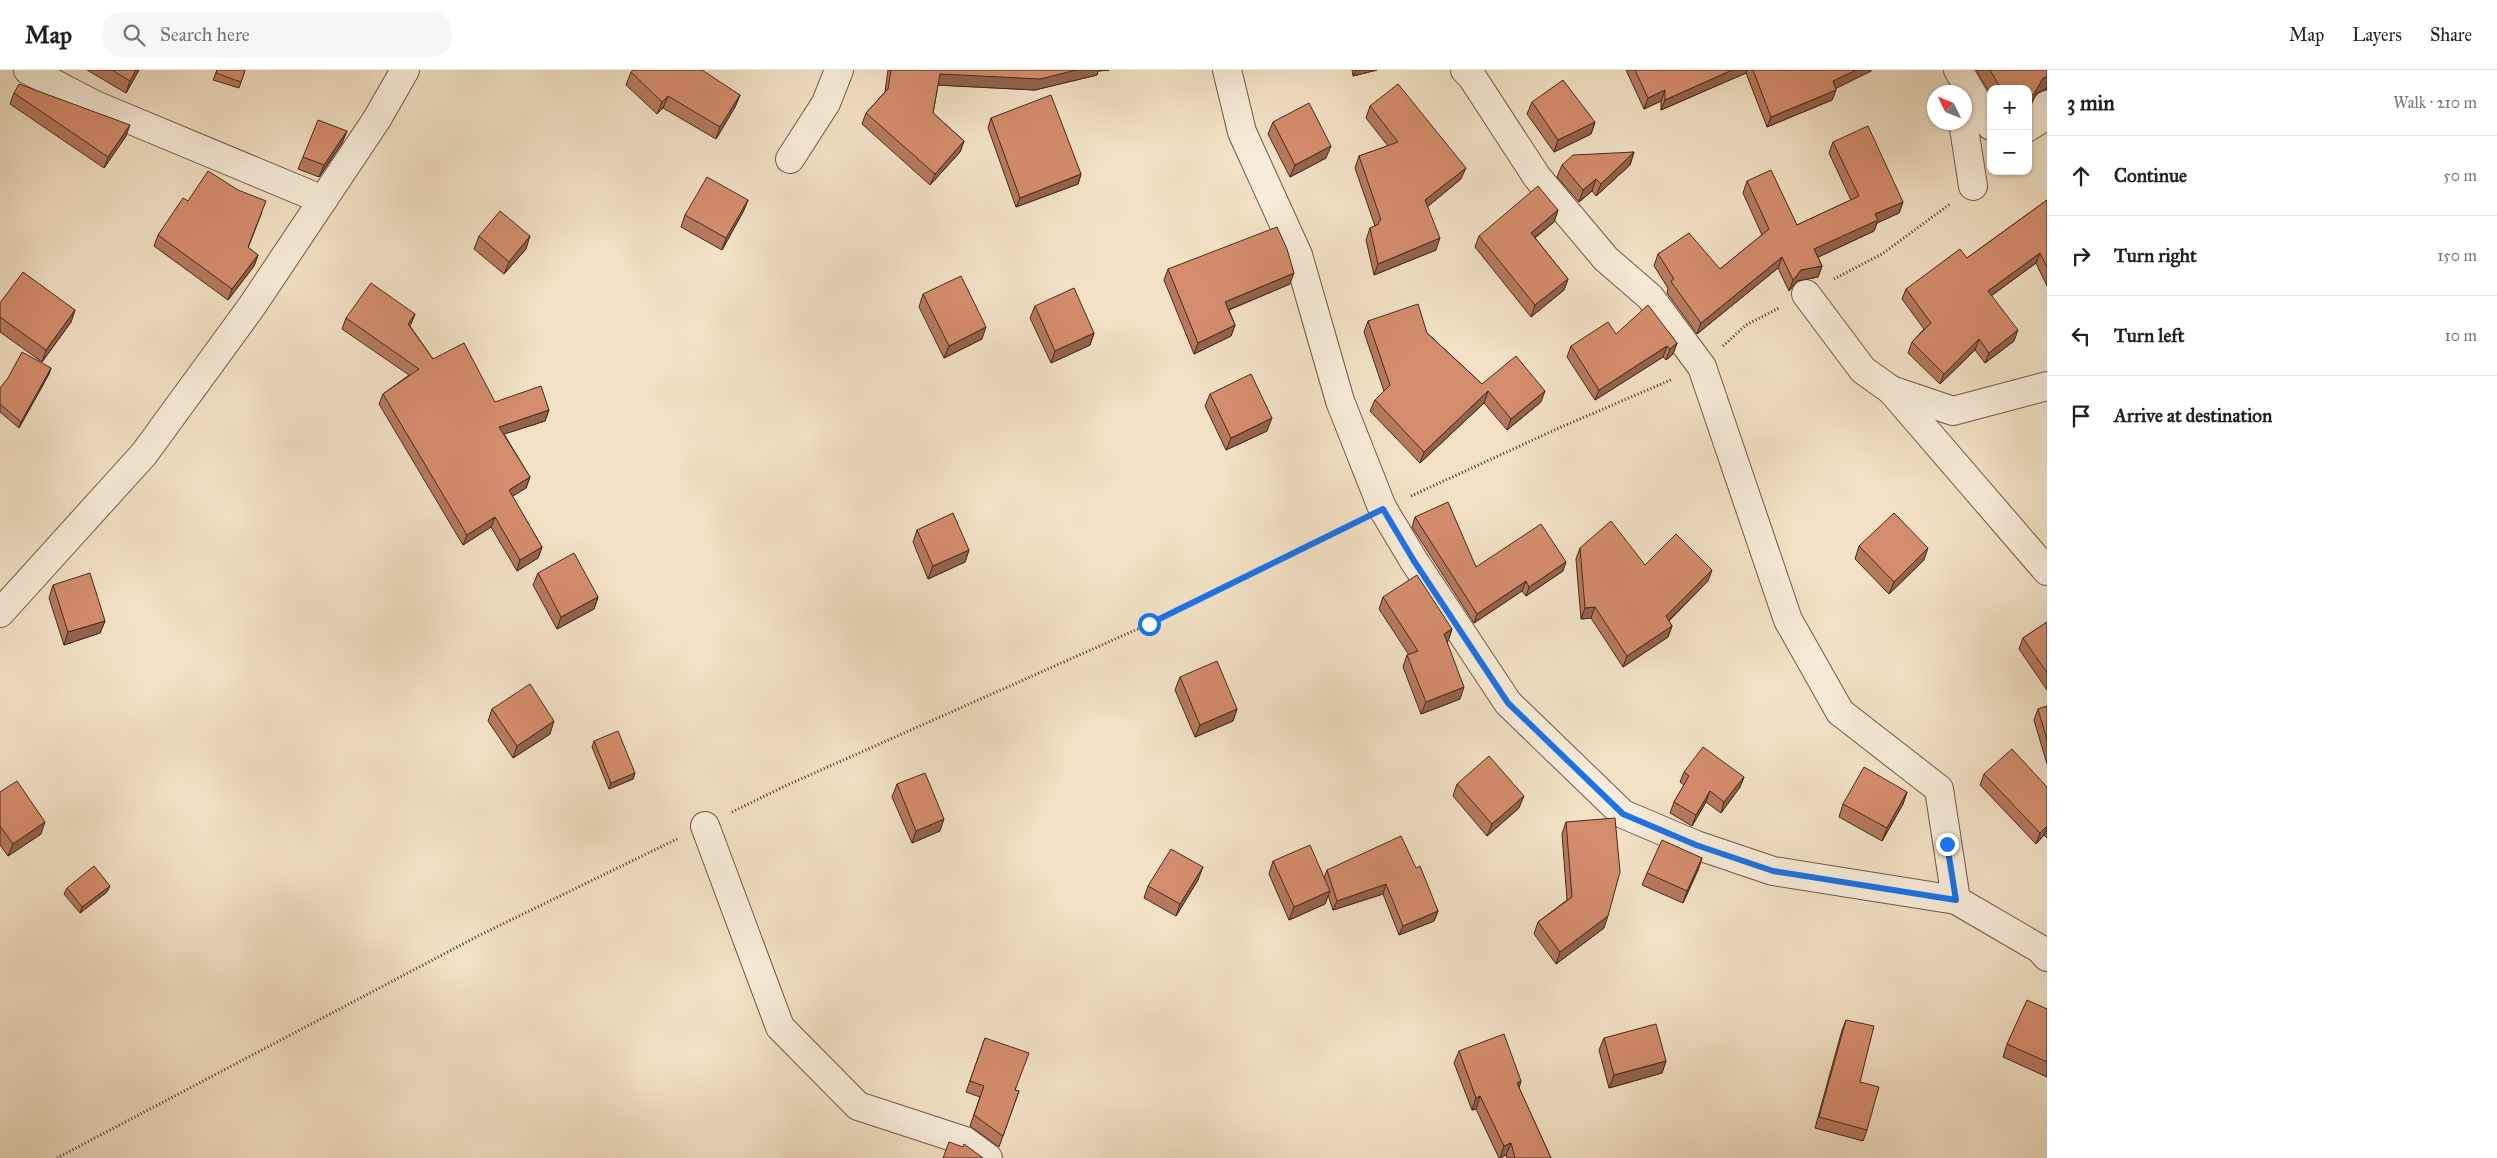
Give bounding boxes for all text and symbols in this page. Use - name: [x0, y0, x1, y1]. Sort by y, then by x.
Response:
- search box: [102, 12, 452, 57]
- text: Map: [25, 20, 72, 50]
- icon: search: [120, 21, 148, 49]
- text: Search here: [160, 23, 250, 46]
- text: Map: [2289, 24, 2324, 46]
- text: Layers: [2352, 24, 2402, 46]
- text: Share: [2430, 24, 2472, 46]
- north arrow: [1927, 85, 1972, 130]
- map controls: [1987, 85, 2032, 175]
- button: +: [1987, 85, 2032, 130]
- text: 3 min: [2067, 90, 2115, 116]
- text: Walk · 210 m: [2393, 93, 2477, 112]
- button: −: [1987, 130, 2032, 175]
- icon: ahead: [2067, 162, 2095, 190]
- text: Continue: [2114, 164, 2187, 187]
- text: 50 m: [2443, 166, 2477, 185]
- icon: right: [2067, 242, 2095, 270]
- text: Turn right: [2114, 244, 2197, 267]
- text: 150 m: [2437, 246, 2477, 265]
- icon: left: [2067, 322, 2095, 350]
- text: Turn left: [2114, 324, 2184, 347]
- text: 10 m: [2445, 326, 2477, 345]
- icon: arrive: [2067, 402, 2095, 430]
- text: Arrive at destination: [2114, 404, 2272, 427]
- route start: [1138, 613, 1161, 636]
- route end: [1936, 833, 1959, 856]

